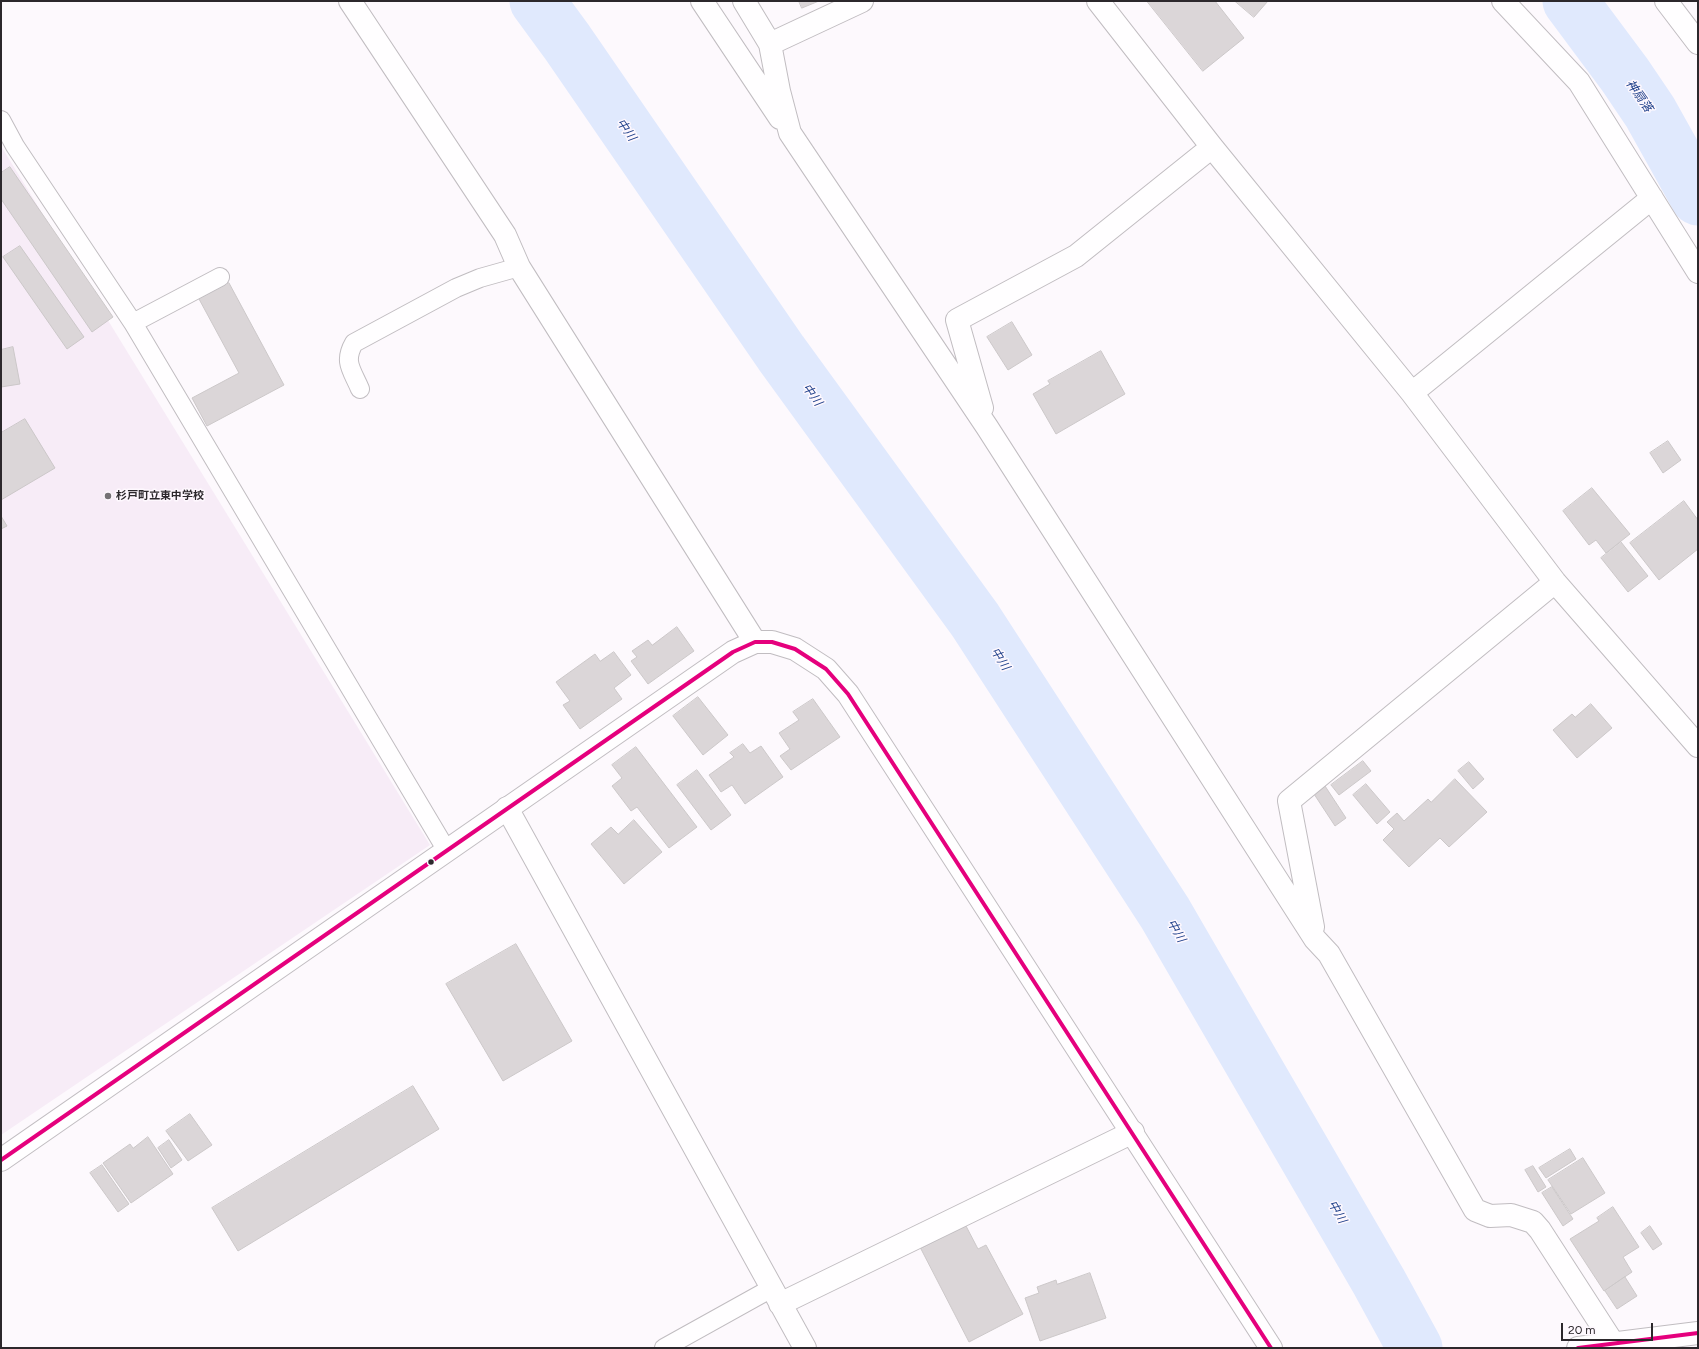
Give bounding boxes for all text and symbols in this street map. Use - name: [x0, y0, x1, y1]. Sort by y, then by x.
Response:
- water label: 神扇落: [1623, 77, 1655, 115]
- water label: 中川: [613, 116, 639, 144]
- water label: 中川: [799, 381, 825, 409]
- place label: 杉戸町立東中学校: [116, 489, 204, 503]
- marker: 杉戸町立東中学校: [103, 491, 113, 501]
- water label: 中川: [987, 645, 1013, 673]
- unlabelled marker: [426, 857, 436, 867]
- water label: 中川: [1164, 917, 1188, 945]
- water label: 中川: [1325, 1198, 1349, 1226]
- scale bar: [1563, 1315, 1655, 1341]
- text: 20 m: [1568, 1323, 1596, 1337]

